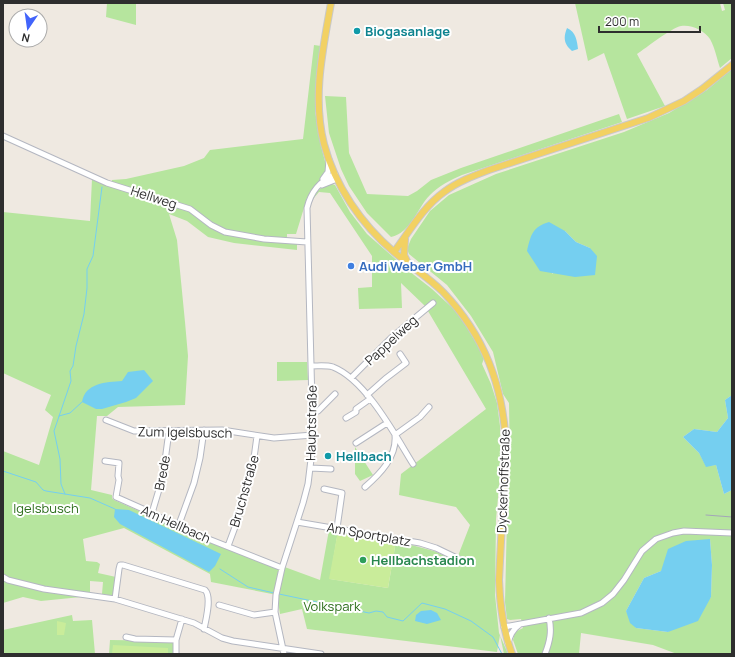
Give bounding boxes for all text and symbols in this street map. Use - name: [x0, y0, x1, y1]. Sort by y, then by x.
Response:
- north arrow: [8, 8, 48, 48]
- scale bar: [599, 8, 700, 34]
- text: 200 m: [605, 13, 639, 30]
- place label: Biogasanlage: [365, 22, 450, 40]
- marker: Biogasanlage: [352, 26, 362, 36]
- text: N: [20, 30, 31, 46]
- street label: Hellweg: [129, 181, 179, 213]
- place label: Audi Weber GmbH: [359, 257, 472, 275]
- marker: Audi Weber GmbH: [346, 261, 356, 271]
- street label: Pappelweg: [361, 311, 421, 369]
- street label: Hauptstraße: [301, 385, 321, 461]
- street label: Zum Igelsbusch: [138, 422, 232, 442]
- street label: Dyckerhoffstraße: [492, 428, 514, 533]
- place label: Hellbach: [336, 447, 392, 465]
- marker: Hellbach: [323, 451, 333, 461]
- street label: Bruchstraße: [225, 452, 263, 529]
- street label: Brede: [150, 454, 174, 492]
- park label: Igelsbusch: [13, 499, 79, 517]
- street label: Am Hellbach: [138, 501, 214, 547]
- street label: Am Sportplatz: [325, 518, 413, 550]
- place label: Hellbachstadion: [371, 551, 475, 569]
- marker: Hellbachstadion: [358, 555, 368, 565]
- park label: Volkspark: [304, 597, 361, 615]

